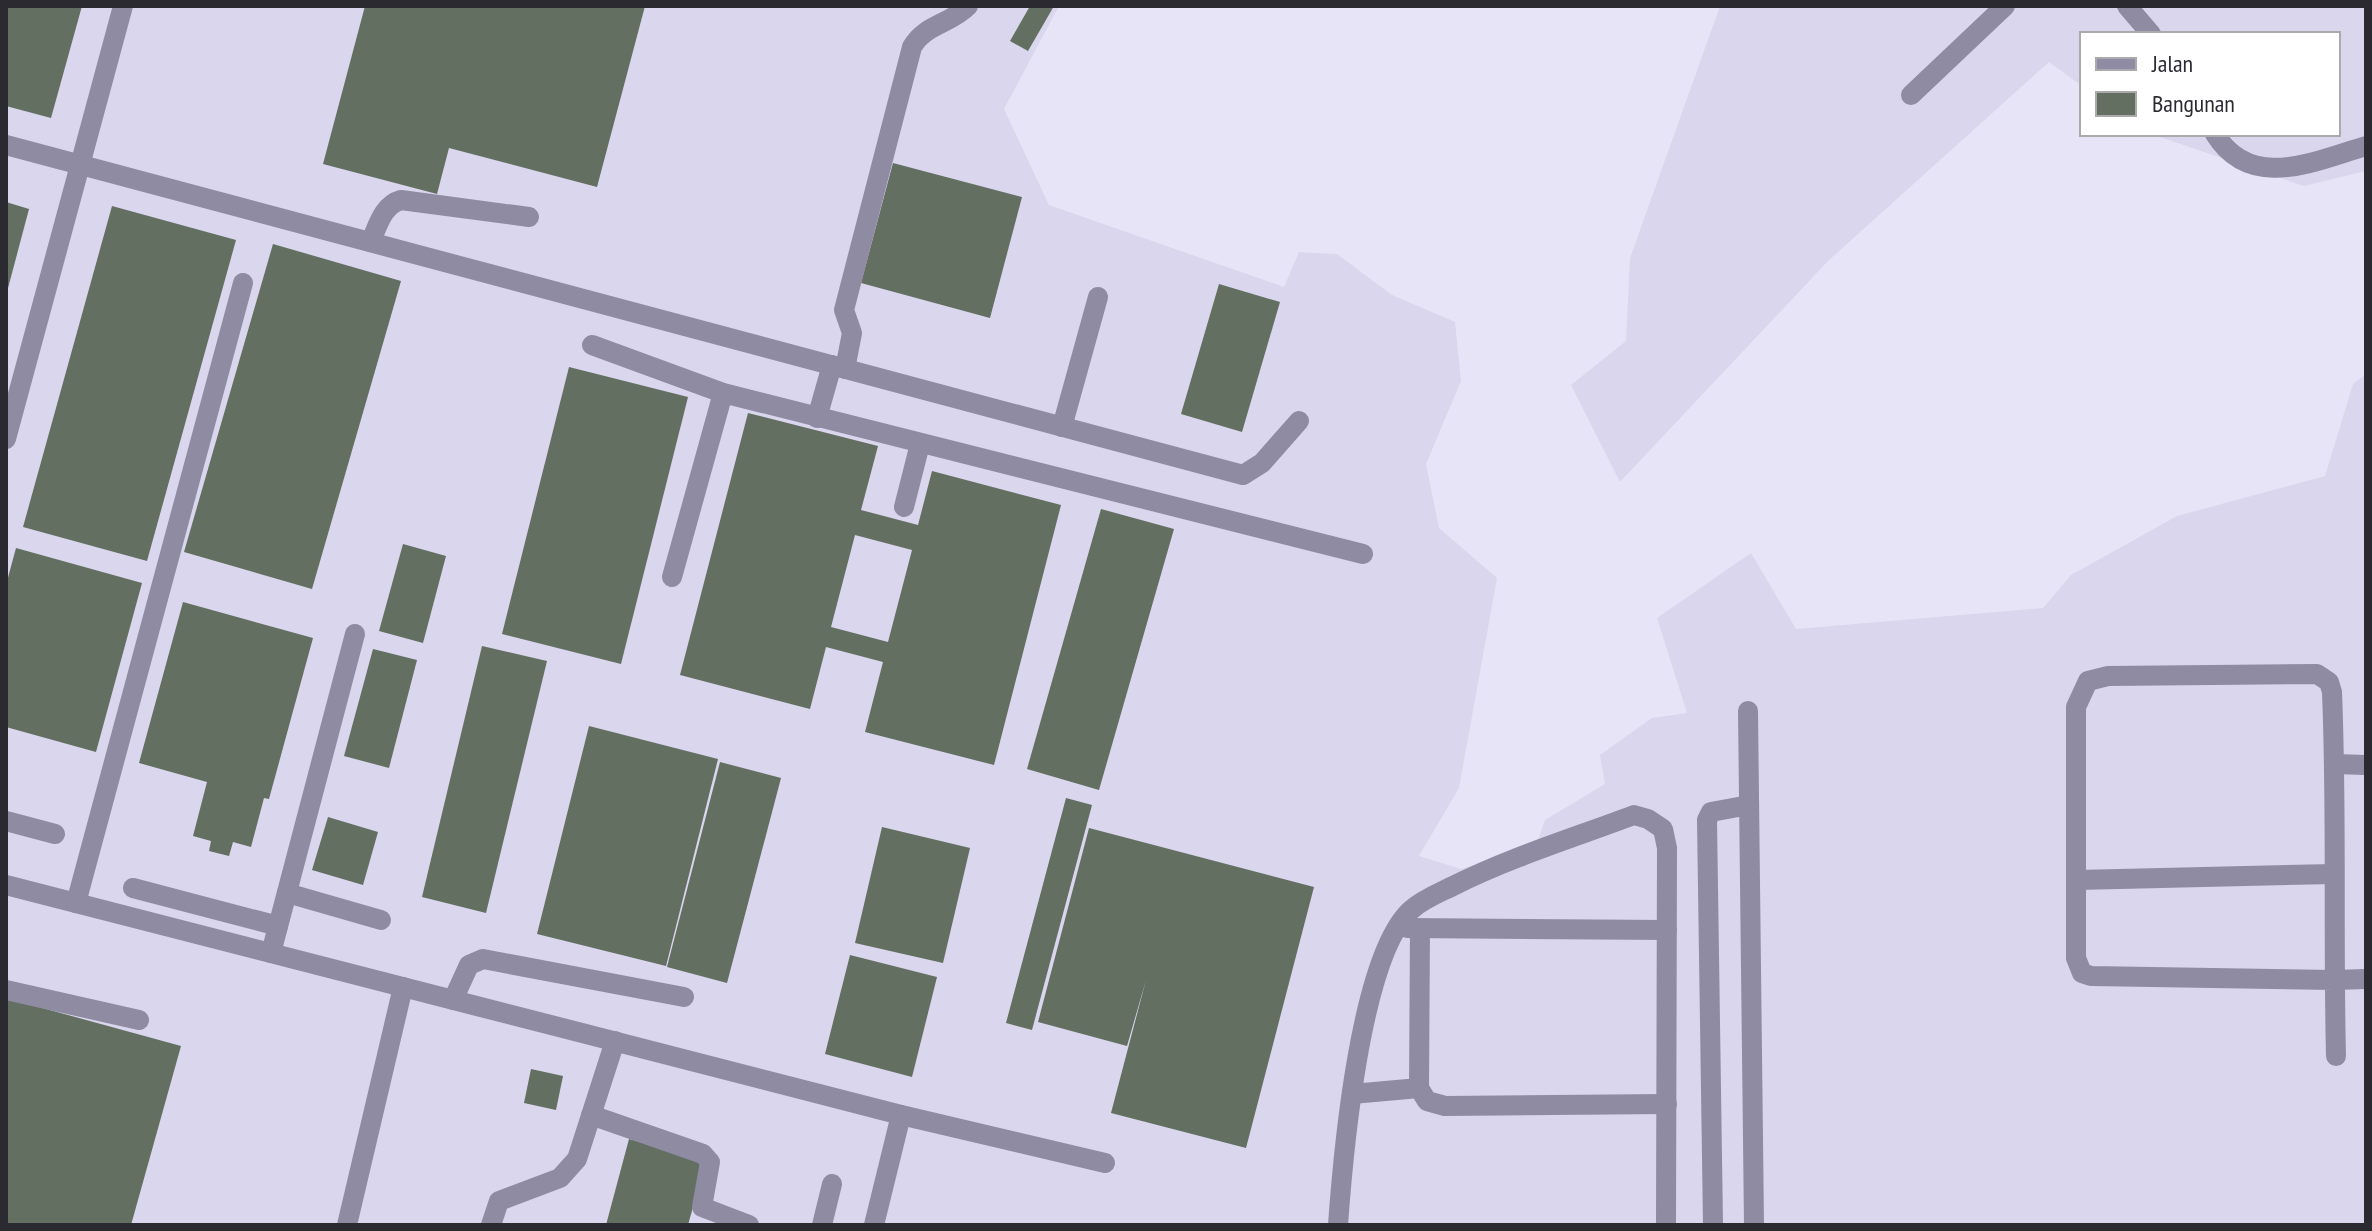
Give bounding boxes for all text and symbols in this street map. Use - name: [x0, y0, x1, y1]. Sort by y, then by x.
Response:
- legend: [2080, 32, 2340, 136]
- text: Jalan: [2151, 48, 2193, 79]
- text: Bangunan: [2152, 88, 2235, 119]

